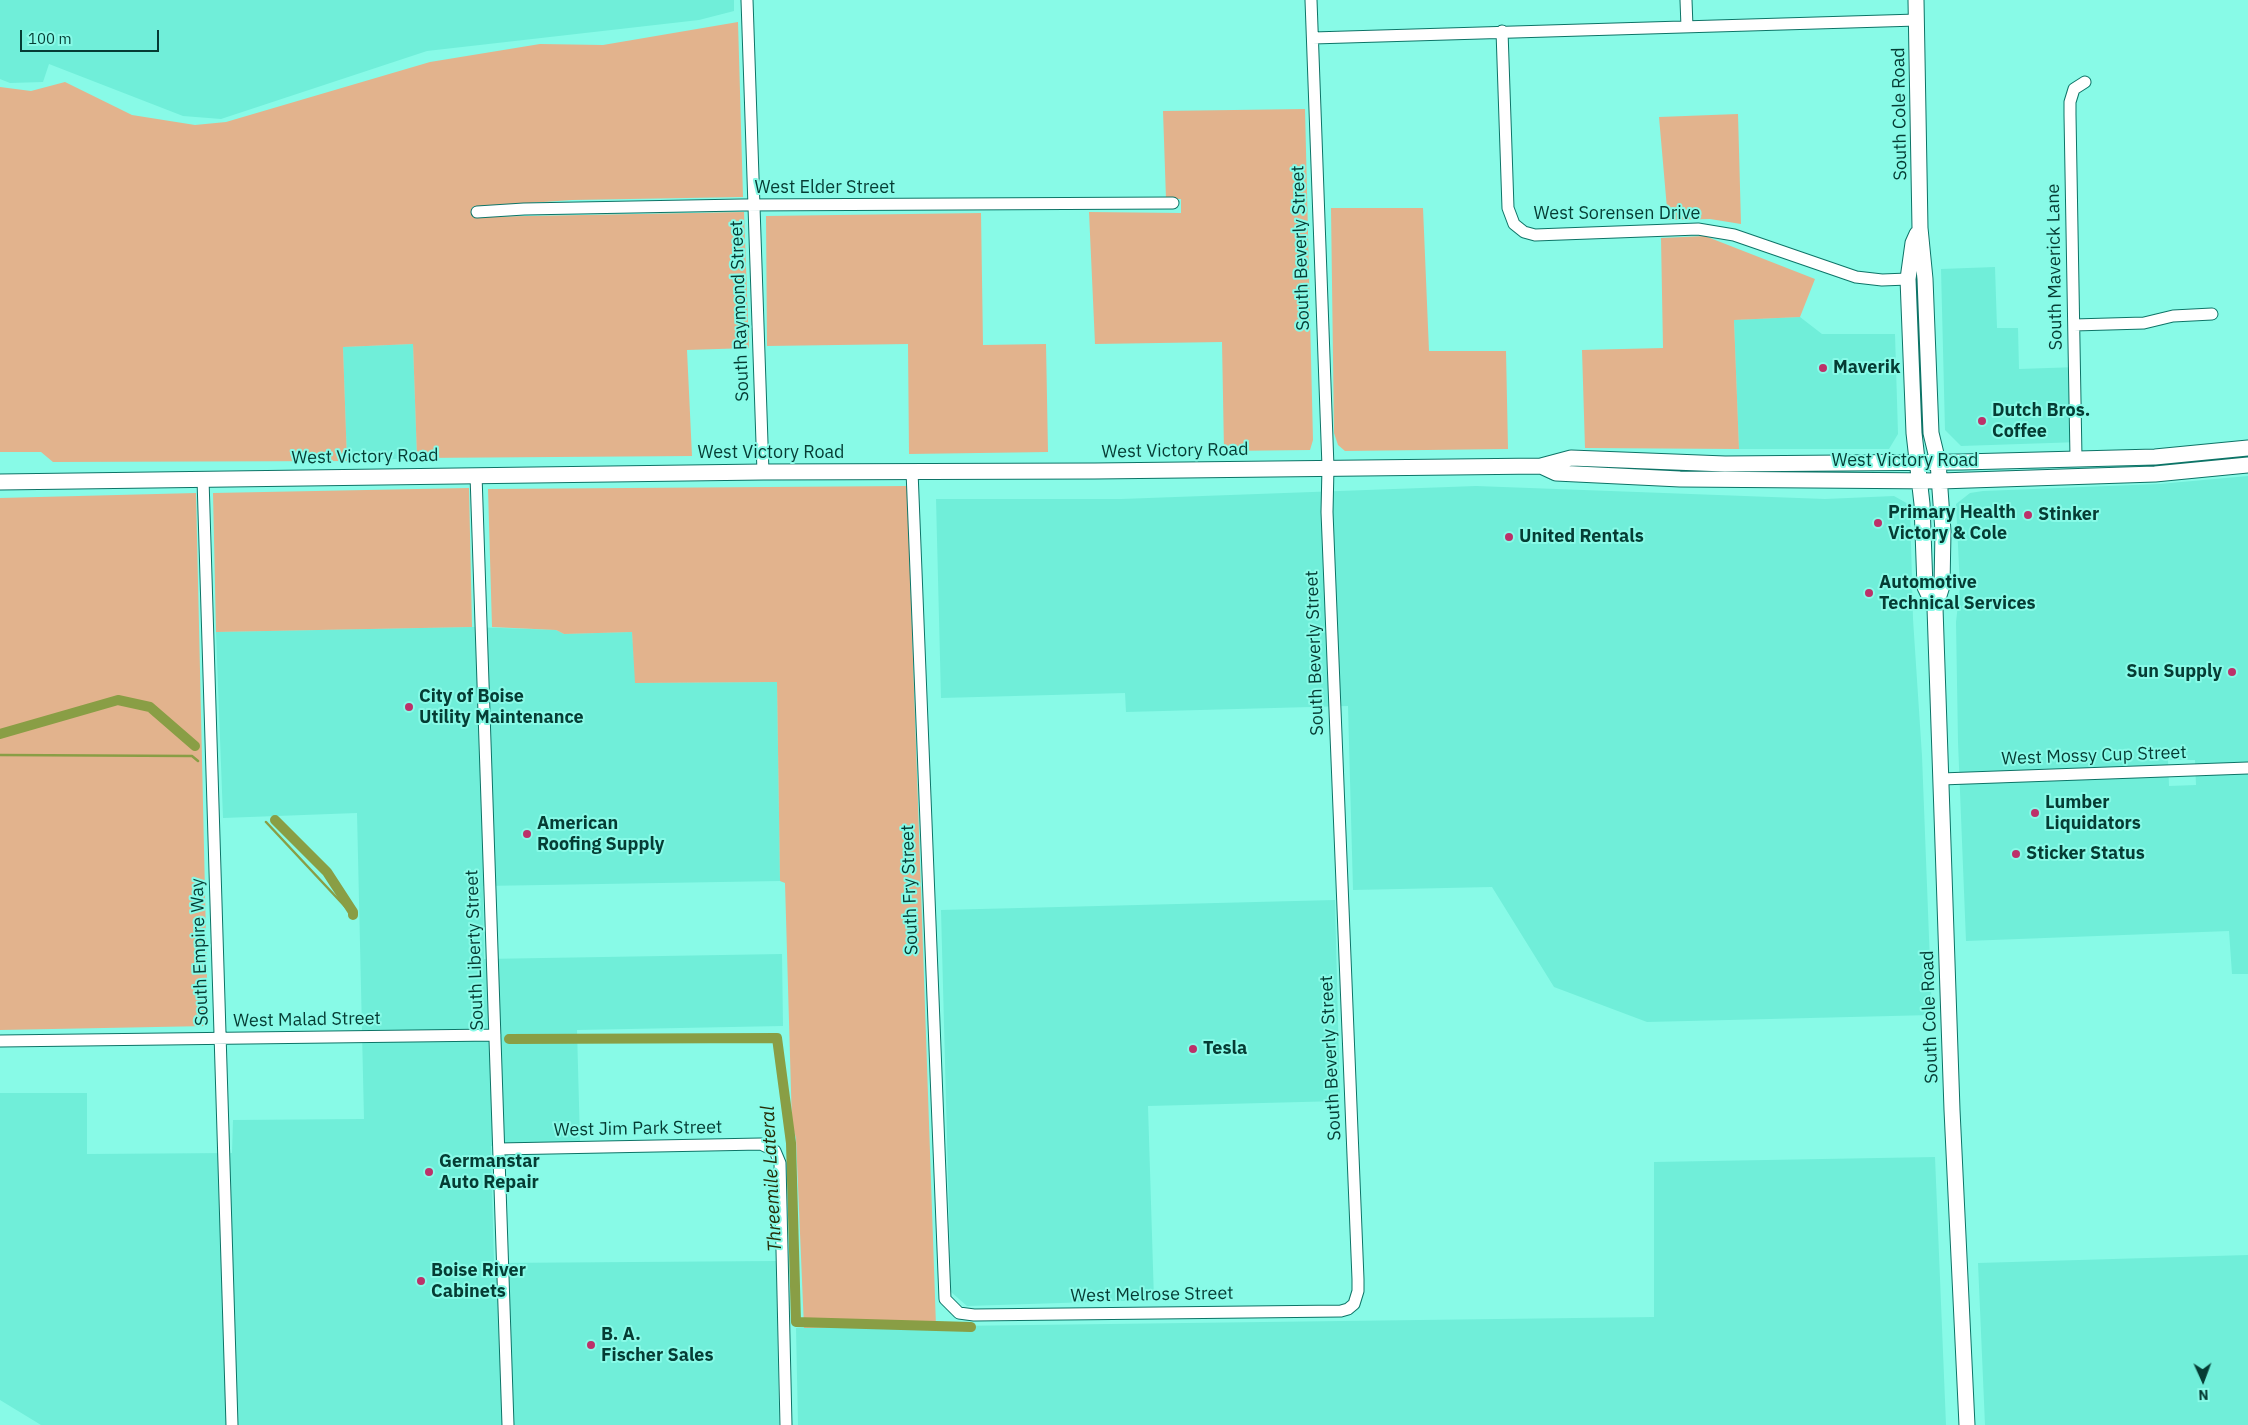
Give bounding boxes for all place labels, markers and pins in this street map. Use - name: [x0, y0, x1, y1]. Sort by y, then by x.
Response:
- place label: Maverik: [1833, 357, 1900, 379]
- marker: Maverik: [1817, 362, 1829, 374]
- place label: Dutch Bros. Coffee: [1992, 400, 2090, 442]
- marker: Dutch Bros. Coffee: [1976, 415, 1988, 427]
- place label: Primary Health Victory & Cole: [1888, 502, 2016, 544]
- place label: Stinker: [2038, 504, 2099, 526]
- marker: Stinker: [2022, 509, 2034, 521]
- marker: Primary Health Victory & Cole: [1872, 517, 1884, 529]
- place label: United Rentals: [1519, 526, 1644, 548]
- marker: United Rentals: [1503, 531, 1515, 543]
- place label: Automotive Technical Services: [1879, 572, 2036, 614]
- marker: Automotive Technical Services: [1863, 587, 1875, 599]
- place label: Sun Supply: [2126, 661, 2222, 683]
- marker: Sun Supply: [2226, 666, 2238, 678]
- place label: City of Boise Utility Maintenance: [419, 686, 584, 729]
- marker: City of Boise Utility Maintenance: [403, 701, 415, 713]
- place label: Lumber Liquidators: [2045, 792, 2141, 834]
- marker: Lumber Liquidators: [2029, 807, 2041, 819]
- place label: American Roofing Supply: [537, 813, 664, 856]
- marker: American Roofing Supply: [521, 828, 533, 840]
- place label: Sticker Status: [2026, 843, 2145, 865]
- marker: Sticker Status: [2010, 848, 2022, 860]
- place label: Tesla: [1203, 1038, 1247, 1060]
- marker: Tesla: [1187, 1043, 1199, 1055]
- place label: Germanstar Auto Repair: [439, 1151, 540, 1194]
- marker: Germanstar Auto Repair: [423, 1166, 435, 1178]
- place label: Boise River Cabinets: [431, 1260, 526, 1302]
- marker: Boise River Cabinets: [415, 1275, 427, 1287]
- place label: B. A. Fischer Sales: [601, 1324, 714, 1366]
- marker: B. A. Fischer Sales: [585, 1339, 597, 1351]

